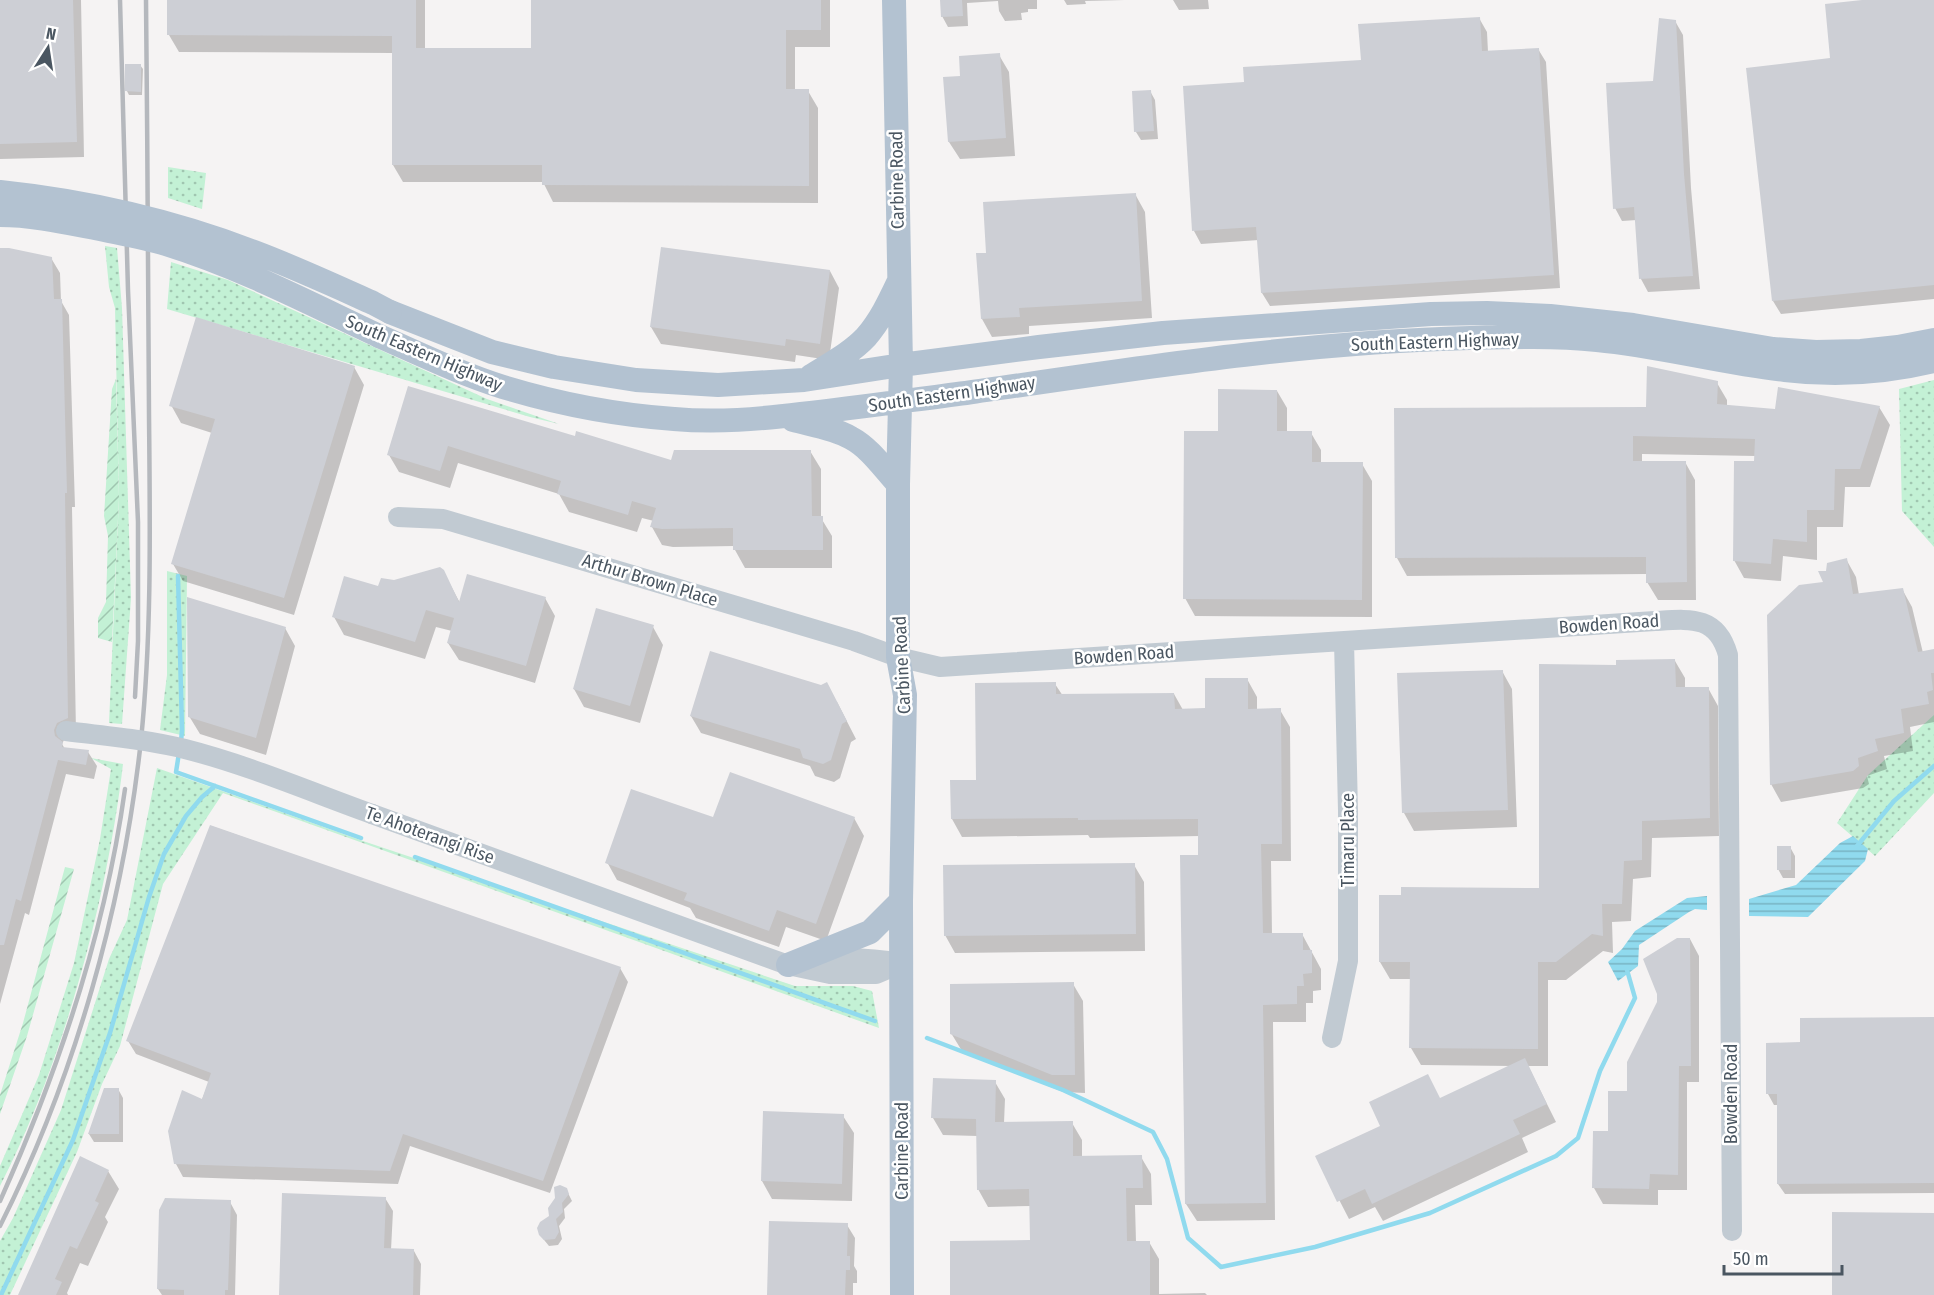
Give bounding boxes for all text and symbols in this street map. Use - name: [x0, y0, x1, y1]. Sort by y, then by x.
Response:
- north arrow: [18, 18, 78, 78]
- text: N: [44, 24, 58, 44]
- street label: Carbine Road: [885, 131, 909, 229]
- street label: South Eastern Highway: [342, 310, 506, 396]
- street label: South Eastern Highway: [1351, 328, 1519, 356]
- street label: South Eastern Highway: [867, 371, 1037, 417]
- street label: Arthur Brown Place: [580, 549, 721, 611]
- street label: Bowden Road: [1558, 610, 1660, 638]
- street label: Carbine Road: [888, 615, 916, 715]
- street label: Bowden Road: [1073, 641, 1175, 669]
- street label: Timaru Place: [1337, 793, 1359, 887]
- street label: Te Ahoterangi Rise: [363, 801, 498, 869]
- street label: Bowden Road: [1720, 1044, 1742, 1144]
- street label: Carbine Road: [891, 1102, 913, 1200]
- scale bar: [1724, 1238, 1842, 1276]
- text: 50 m: [1733, 1248, 1769, 1270]

